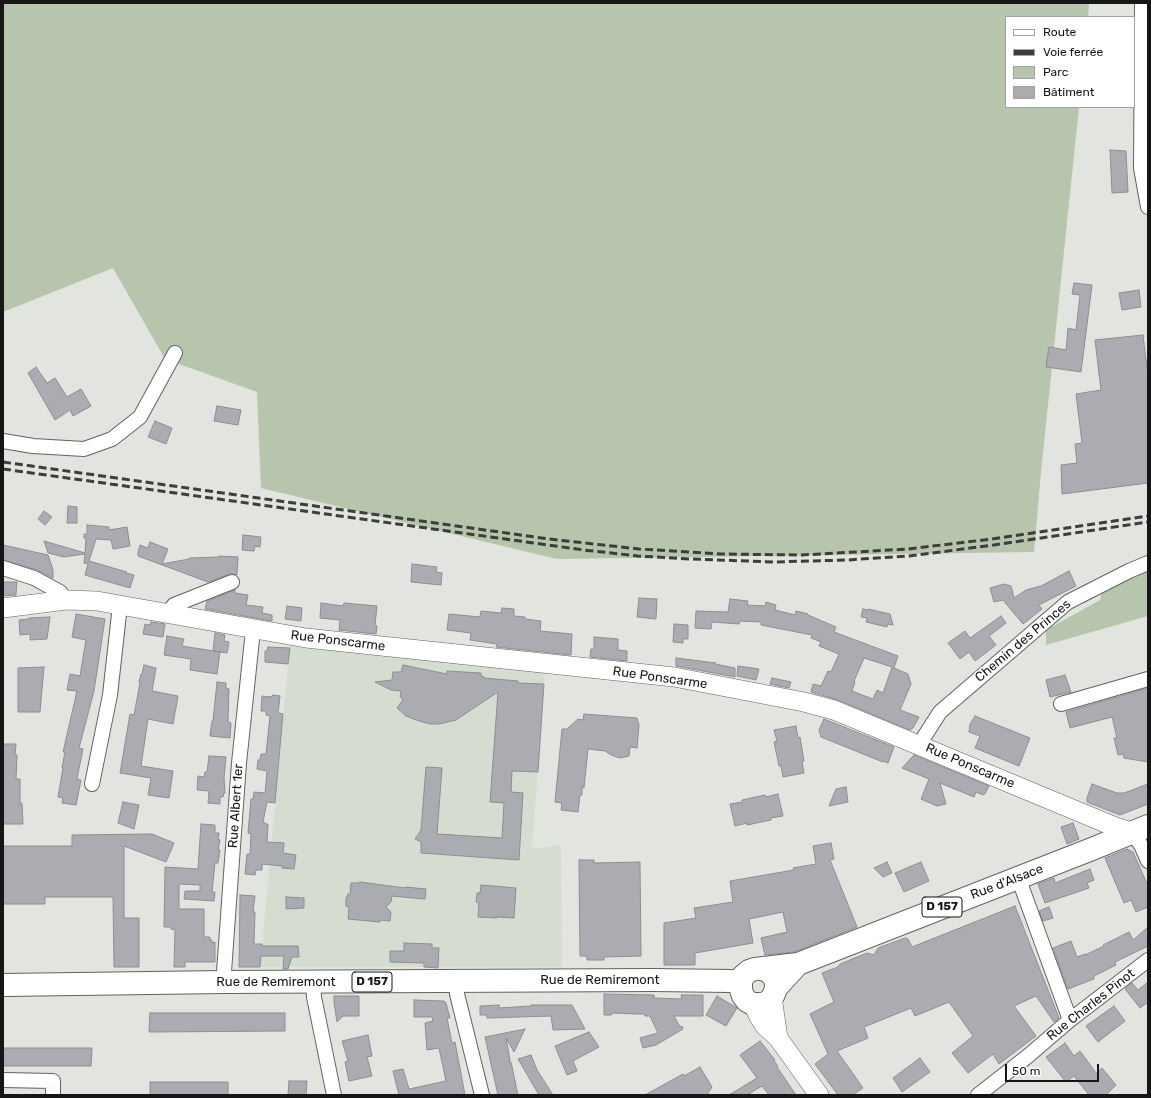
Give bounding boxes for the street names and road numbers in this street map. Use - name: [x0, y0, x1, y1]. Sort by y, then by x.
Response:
- street label: Chemin des Princes: [972, 597, 1074, 685]
- street label: Rue Ponscarme: [290, 627, 386, 655]
- street label: Rue Ponscarme: [612, 664, 708, 692]
- street label: Rue Ponscarme: [923, 740, 1017, 792]
- street label: Rue Albert 1er: [225, 763, 247, 849]
- street label: Rue d'Alsace: [968, 861, 1046, 903]
- road number: D 157: [922, 897, 962, 917]
- street label: Rue Charles Pinot: [1044, 966, 1138, 1044]
- road number: D 157: [352, 972, 392, 992]
- street label: Rue de Remiremont: [540, 972, 660, 988]
- street label: Rue de Remiremont: [216, 974, 336, 990]

